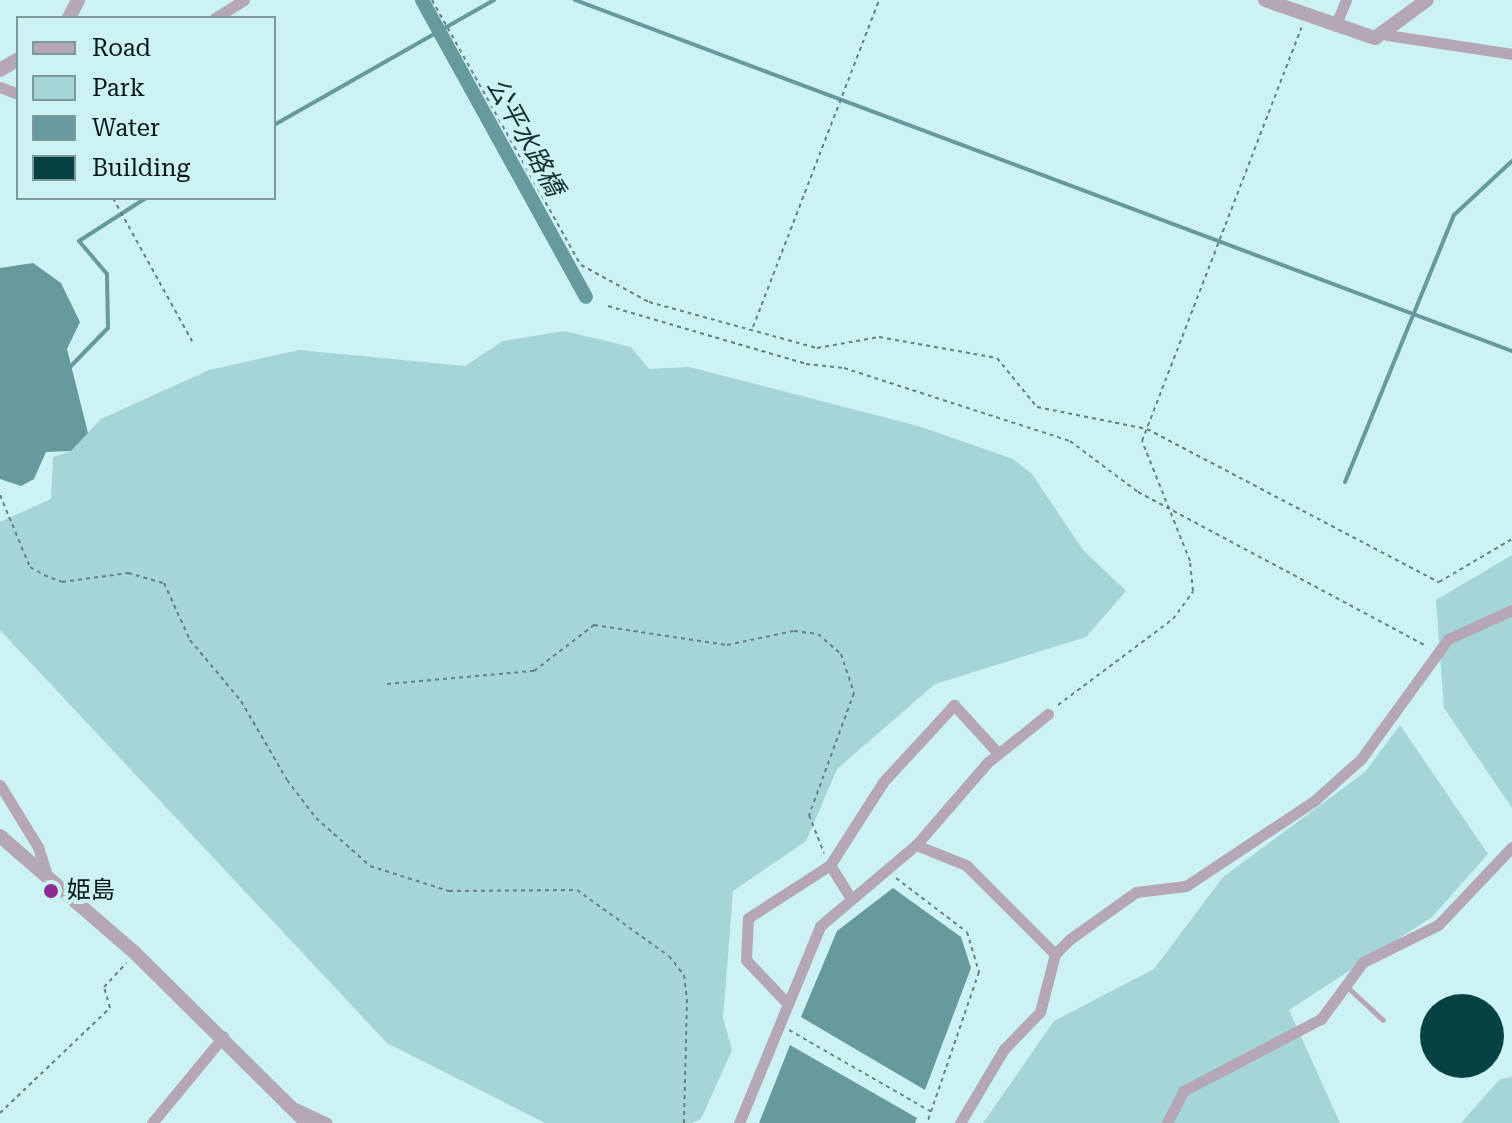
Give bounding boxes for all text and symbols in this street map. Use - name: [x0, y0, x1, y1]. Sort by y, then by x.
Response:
- legend: [16, 16, 276, 200]
- text: Road: [92, 34, 151, 62]
- water label: 公平水路橋: [480, 73, 570, 201]
- text: Park: [92, 74, 145, 102]
- text: Water: [92, 114, 160, 142]
- text: Building: [92, 154, 190, 182]
- place label: 姫島: [67, 877, 115, 905]
- marker: 姫島: [42, 882, 60, 900]

